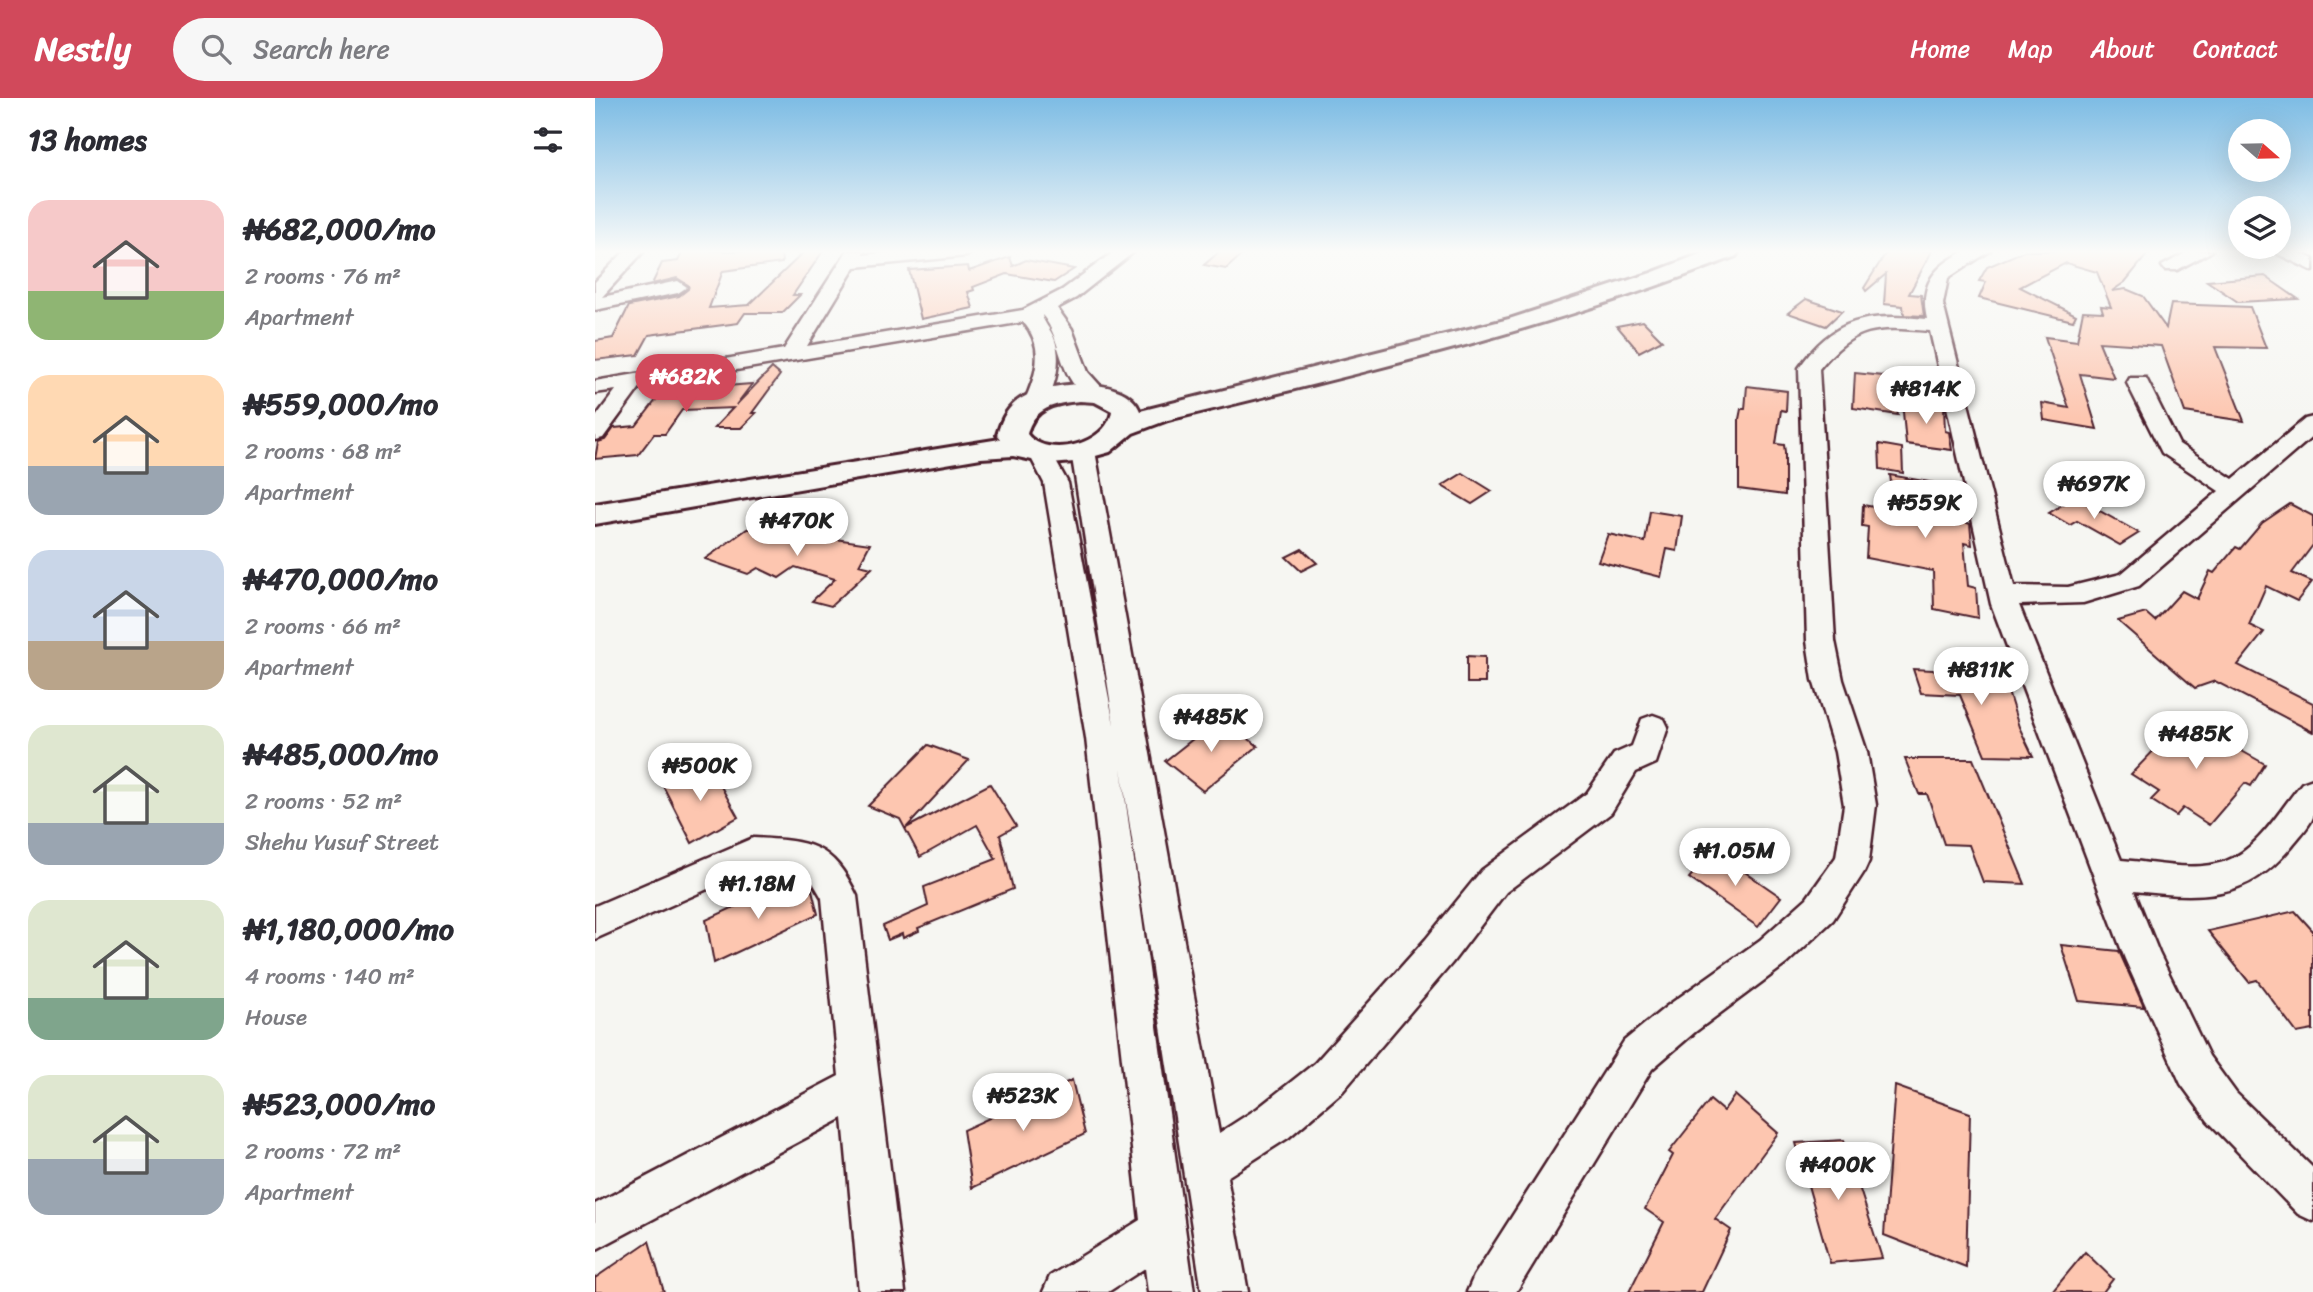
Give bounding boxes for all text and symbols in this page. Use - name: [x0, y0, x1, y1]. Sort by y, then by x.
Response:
- search box: [173, 18, 663, 81]
- text: Nestly: [35, 20, 131, 78]
- text: Search here: [253, 26, 390, 72]
- text: Home: [1910, 28, 1970, 70]
- text: Map: [2008, 28, 2052, 70]
- text: About: [2090, 28, 2155, 70]
- text: Contact: [2193, 28, 2278, 70]
- icon: search: [197, 30, 235, 68]
- text: 13 homes: [28, 113, 147, 167]
- north arrow: [2228, 119, 2291, 182]
- map controls: [2228, 119, 2291, 259]
- icon: filters: [529, 121, 567, 159]
- button: layers: [2228, 196, 2291, 259]
- text: ₦682,000/mo: [245, 202, 436, 256]
- icon: home: [84, 228, 168, 312]
- text: 2 rooms · 76 m²: [245, 256, 401, 297]
- text: Apartment: [245, 297, 354, 338]
- pin: ₦682K: [637, 354, 735, 414]
- text: ₦682K: [651, 356, 721, 397]
- pin: ₦814K: [1877, 366, 1975, 426]
- text: ₦814K: [1892, 368, 1960, 409]
- text: ₦559,000/mo: [245, 377, 438, 431]
- icon: home: [84, 403, 168, 487]
- text: 2 rooms · 68 m²: [245, 431, 402, 472]
- pin: ₦697K: [2045, 462, 2143, 521]
- text: ₦697K: [2059, 463, 2129, 504]
- text: Apartment: [245, 472, 354, 513]
- pin: ₦559K: [1876, 480, 1974, 540]
- text: ₦559K: [1889, 482, 1961, 523]
- pin: ₦470K: [748, 498, 846, 558]
- text: ₦470K: [761, 500, 833, 541]
- text: ₦470,000/mo: [245, 552, 438, 606]
- icon: home: [84, 578, 168, 662]
- text: 2 rooms · 66 m²: [245, 606, 401, 647]
- text: Apartment: [245, 647, 354, 688]
- pin: ₦811K: [1932, 648, 2030, 707]
- text: ₦811K: [1950, 649, 2012, 690]
- pin: ₦485K: [1162, 694, 1260, 754]
- text: ₦485K: [1175, 696, 1247, 737]
- pin: ₦485K: [2147, 712, 2245, 771]
- text: ₦485K: [2160, 713, 2232, 754]
- text: ₦485,000/mo: [245, 727, 438, 781]
- pin: ₦500K: [651, 744, 749, 803]
- text: ₦500K: [664, 745, 736, 786]
- icon: home: [84, 753, 168, 837]
- text: 2 rooms · 52 m²: [245, 781, 402, 822]
- text: Shehu Yusuf Street: [245, 822, 439, 863]
- pin: ₦1.05M: [1678, 828, 1792, 888]
- text: ₦1.05M: [1695, 830, 1775, 871]
- pin: ₦1.18M: [701, 862, 815, 921]
- text: ₦1.18M: [721, 863, 795, 904]
- text: ₦1,180,000/mo: [245, 902, 454, 956]
- icon: home: [84, 928, 168, 1012]
- text: 4 rooms · 140 m²: [245, 956, 415, 997]
- text: House: [245, 997, 307, 1038]
- pin: ₦523K: [974, 1074, 1072, 1133]
- text: ₦523K: [988, 1075, 1058, 1116]
- text: ₦523,000/mo: [245, 1077, 435, 1131]
- icon: home: [84, 1103, 168, 1187]
- text: 2 rooms · 72 m²: [245, 1131, 401, 1172]
- pin: ₦400K: [1789, 1142, 1887, 1202]
- text: ₦400K: [1802, 1144, 1874, 1185]
- text: Apartment: [245, 1172, 354, 1213]

